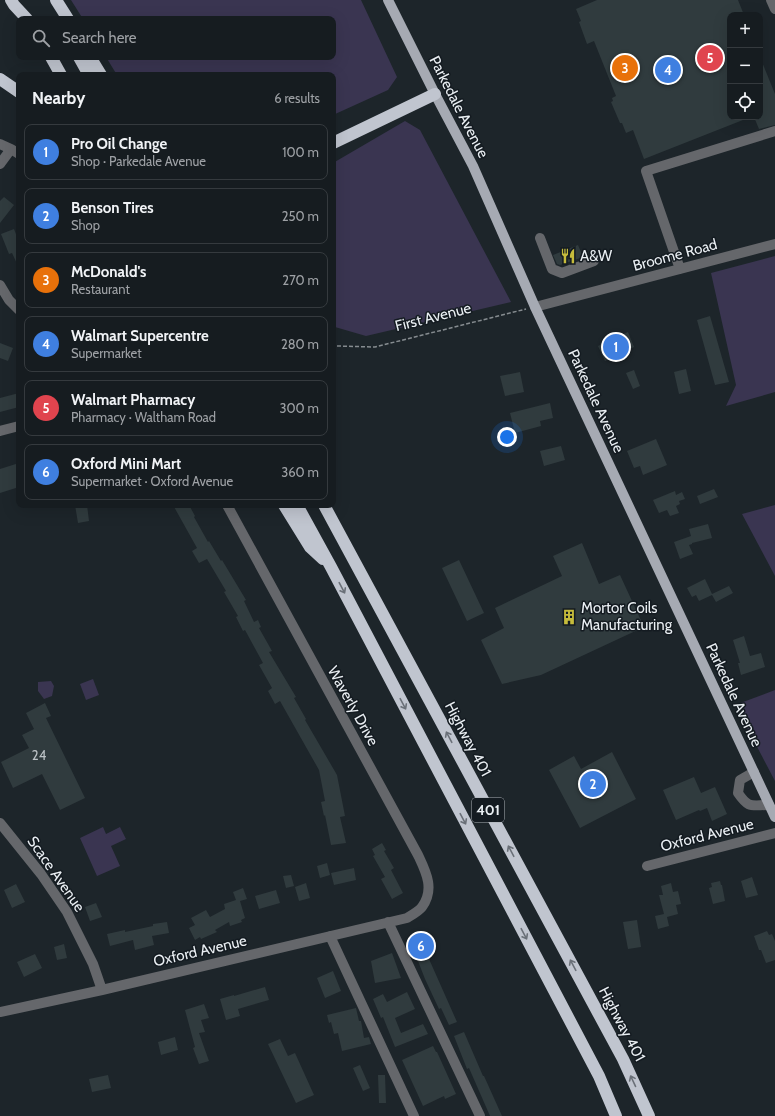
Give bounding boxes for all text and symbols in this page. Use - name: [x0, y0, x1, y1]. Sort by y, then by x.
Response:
- map controls: [727, 12, 763, 120]
- button: +: [727, 12, 763, 48]
- search box: [16, 16, 336, 60]
- icon: search: [30, 27, 52, 49]
- text: Search here: [62, 29, 137, 47]
- pin: 5: [697, 43, 723, 73]
- button: −: [727, 48, 763, 84]
- street label: Parkedale Avenue: [426, 53, 493, 161]
- pin: 3: [612, 53, 638, 83]
- pin: 4: [655, 55, 681, 85]
- button: locate: [727, 84, 763, 120]
- text: Nearby: [32, 88, 85, 108]
- text: 6 results: [274, 90, 320, 106]
- text: Pro Oil Change: [71, 135, 167, 153]
- text: 1: [44, 144, 48, 160]
- text: 100 m: [282, 144, 319, 160]
- text: Shop · Parkedale Avenue: [71, 153, 206, 169]
- text: Benson Tires: [71, 199, 154, 217]
- text: 2: [43, 208, 49, 224]
- text: 250 m: [282, 208, 319, 224]
- text: Shop: [71, 217, 100, 233]
- street label: Broome Road: [631, 235, 719, 275]
- restaurant icon: A&W: [559, 247, 577, 265]
- place label: A&W: [580, 247, 613, 265]
- text: McDonald's: [71, 263, 146, 281]
- text: 3: [42, 272, 50, 288]
- text: 270 m: [282, 272, 319, 288]
- text: Restaurant: [71, 281, 130, 297]
- street label: First Avenue: [393, 299, 473, 335]
- text: Walmart Supercentre: [71, 327, 209, 345]
- pin: 1: [603, 332, 629, 362]
- text: 4: [42, 336, 50, 352]
- text: 280 m: [281, 336, 319, 352]
- text: Supermarket: [71, 345, 142, 361]
- street label: Parkedale Avenue: [564, 346, 628, 456]
- text: Walmart Pharmacy: [71, 391, 195, 409]
- text: 5: [43, 400, 49, 416]
- text: 300 m: [279, 400, 319, 416]
- text: Pharmacy · Waltham Road: [71, 409, 216, 425]
- your location: [497, 427, 517, 447]
- text: Oxford Mini Mart: [71, 455, 181, 473]
- text: 6: [42, 464, 50, 480]
- text: 360 m: [281, 464, 319, 480]
- text: Supermarket · Oxford Avenue: [71, 473, 233, 489]
- one-way arrow: [339, 582, 347, 594]
- place label: Mortor Coils Manufacturing: [581, 599, 673, 634]
- building icon: Mortor Coils Manufacturing: [560, 608, 578, 626]
- street label: Parkedale Avenue: [702, 640, 766, 750]
- street label: Waverly Drive: [324, 663, 382, 749]
- one-way arrow: [400, 697, 407, 709]
- street label: Highway 401: [441, 699, 495, 779]
- one-way arrow: [445, 731, 452, 743]
- house number: 24: [32, 747, 47, 763]
- pin: 2: [580, 769, 606, 799]
- road number: 401: [472, 798, 504, 822]
- one-way arrow: [460, 812, 468, 824]
- street label: Oxford Avenue: [659, 815, 756, 855]
- street label: Scace Avenue: [23, 833, 89, 915]
- one-way arrow: [506, 845, 514, 857]
- one-way arrow: [521, 928, 528, 940]
- street label: Oxford Avenue: [152, 931, 249, 970]
- pin: 6: [408, 931, 434, 961]
- one-way arrow: [568, 960, 576, 972]
- street label: Highway 401: [595, 984, 649, 1064]
- one-way arrow: [629, 1075, 636, 1087]

